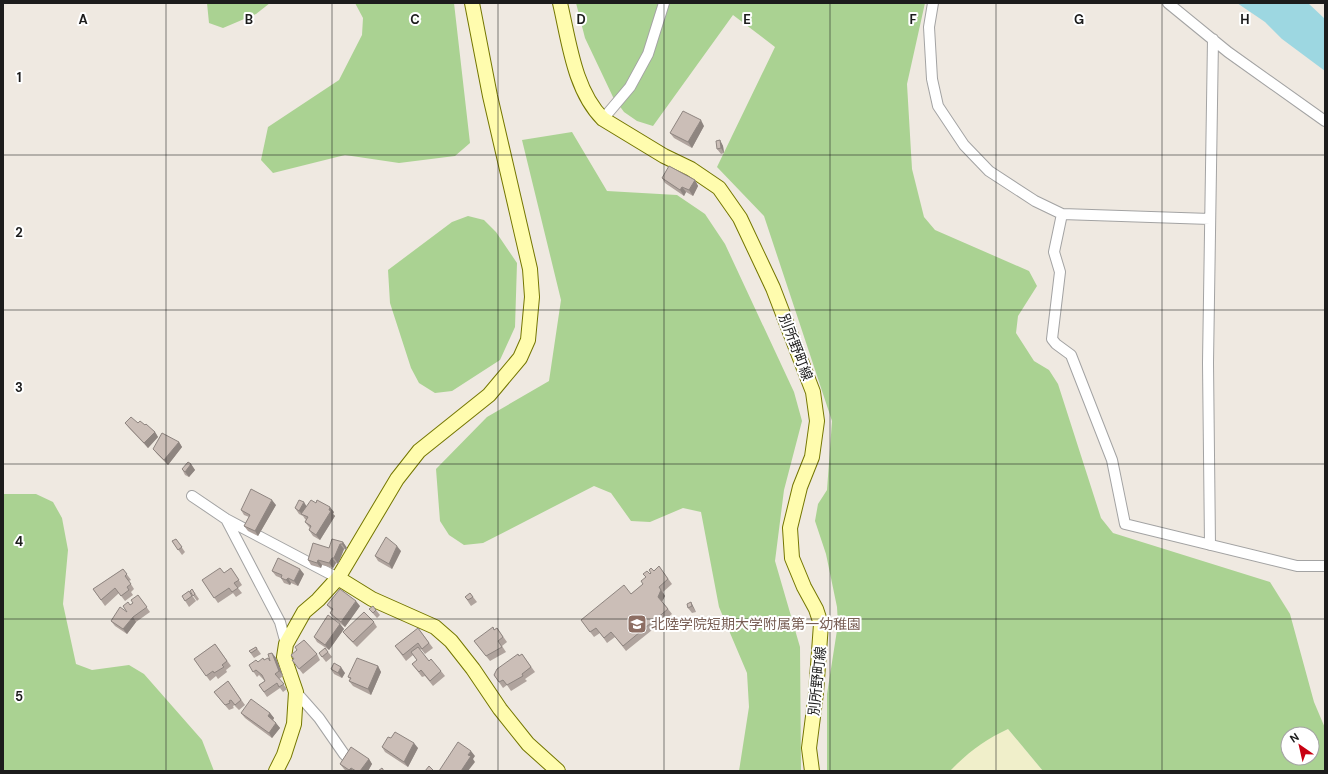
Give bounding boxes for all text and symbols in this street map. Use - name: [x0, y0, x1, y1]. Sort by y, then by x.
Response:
- text: A: [78, 11, 88, 28]
- text: B: [245, 11, 253, 28]
- text: C: [410, 11, 420, 28]
- text: D: [576, 11, 586, 28]
- text: E: [743, 11, 751, 28]
- text: F: [909, 11, 917, 28]
- text: G: [1074, 11, 1084, 28]
- text: H: [1240, 11, 1250, 28]
- text: 1: [17, 69, 21, 86]
- text: 2: [15, 224, 23, 241]
- street label: 別所野町線: [775, 311, 817, 383]
- text: 3: [15, 379, 23, 396]
- text: 4: [15, 533, 23, 550]
- school or university icon: 北陸学院短期大学附属第一幼稚園: [626, 613, 648, 635]
- place label: 北陸学院短期大学附属第一幼稚園: [651, 615, 861, 633]
- street label: 別所野町線: [804, 645, 830, 717]
- text: 5: [15, 688, 23, 705]
- north arrow: [1280, 726, 1320, 766]
- text: N: [1287, 730, 1302, 746]

